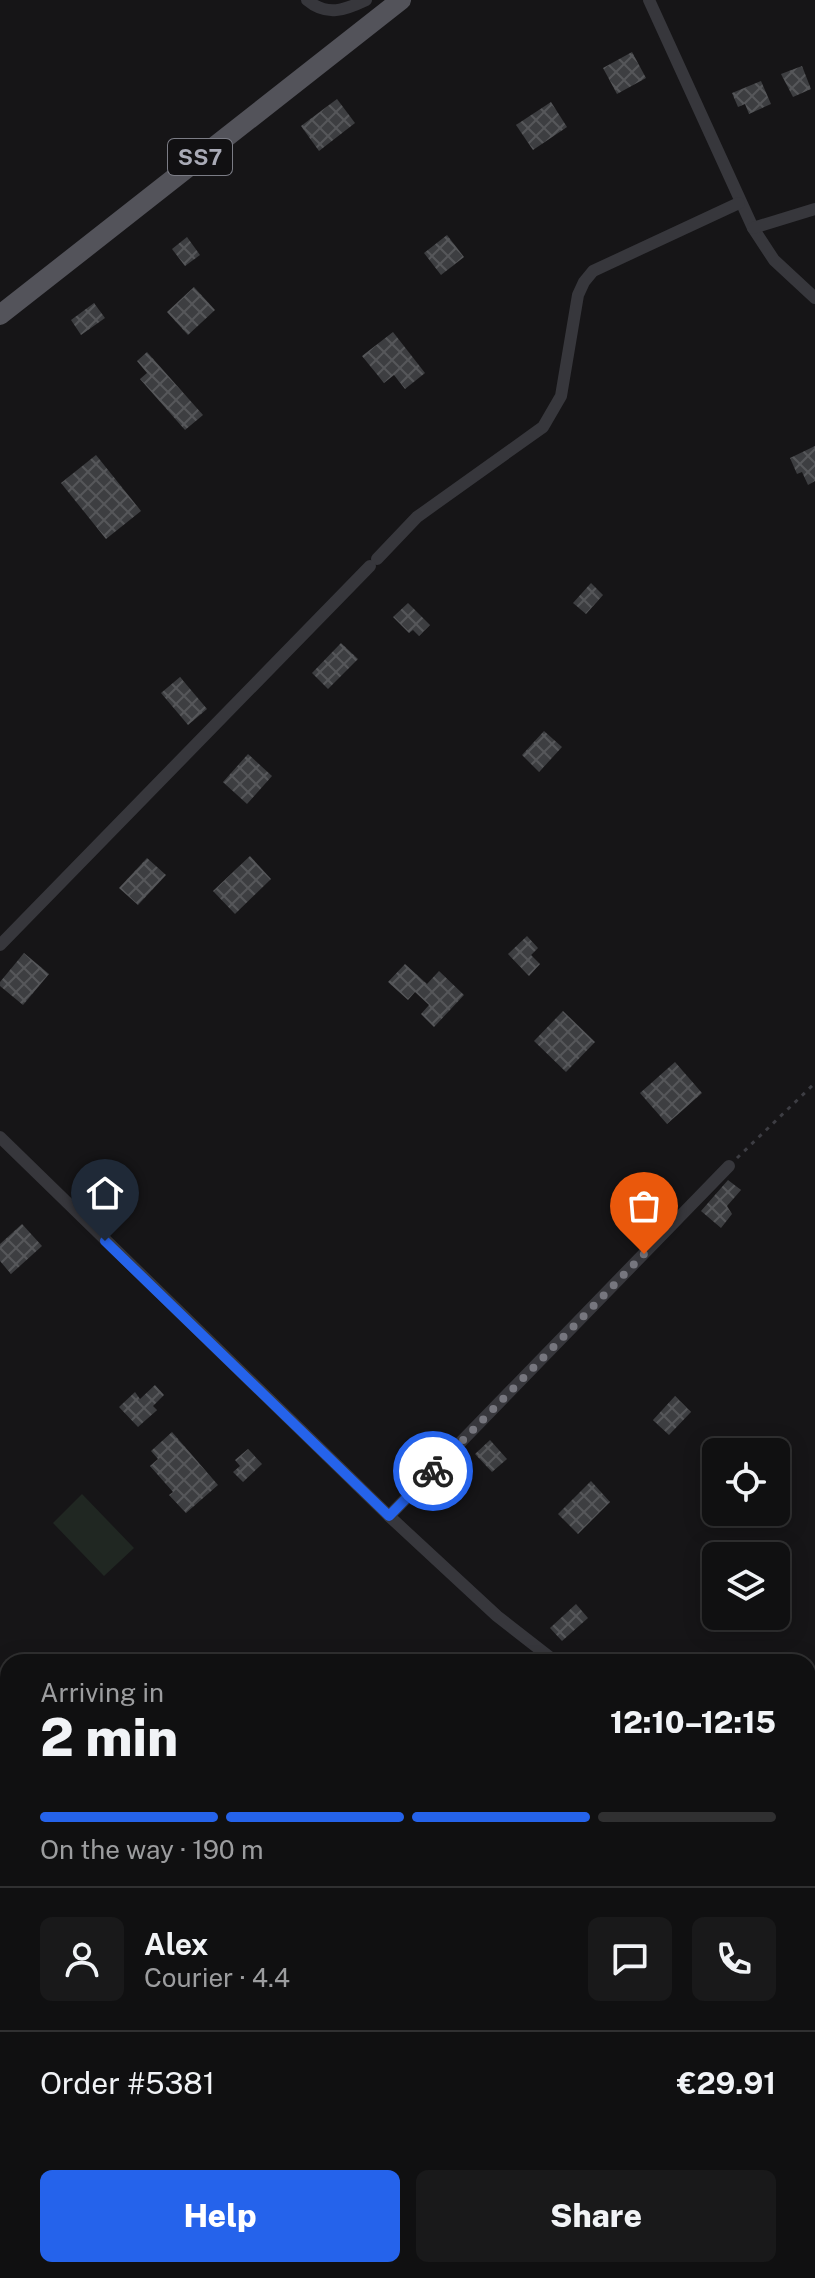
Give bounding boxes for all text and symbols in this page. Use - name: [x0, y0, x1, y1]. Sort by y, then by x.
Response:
- road number: SS7: [168, 139, 232, 175]
- pin: [71, 1159, 139, 1241]
- icon: home: [83, 1171, 127, 1215]
- pin: [610, 1172, 678, 1254]
- icon: bag: [622, 1184, 666, 1228]
- courier: [393, 1431, 473, 1511]
- map controls: [702, 1438, 790, 1630]
- button: locate: [702, 1438, 790, 1526]
- icon: bike: [411, 1449, 455, 1493]
- button: layers: [702, 1542, 790, 1630]
- text: Arriving in: [40, 1677, 164, 1708]
- text: 12:10–12:15: [610, 1704, 776, 1740]
- text: 2 min: [40, 1707, 178, 1768]
- text: On the way · 190 m: [40, 1834, 264, 1865]
- button: person: [40, 1917, 124, 2001]
- button: chat: [588, 1917, 672, 2001]
- button: phone: [692, 1917, 776, 2001]
- text: Alex: [144, 1926, 208, 1962]
- text: Courier · 4.4: [144, 1962, 290, 1993]
- text: Order #5381: [40, 2065, 215, 2101]
- text: €29.91: [677, 2065, 776, 2101]
- button: Help: [40, 2170, 400, 2262]
- button: Share: [416, 2170, 776, 2262]

